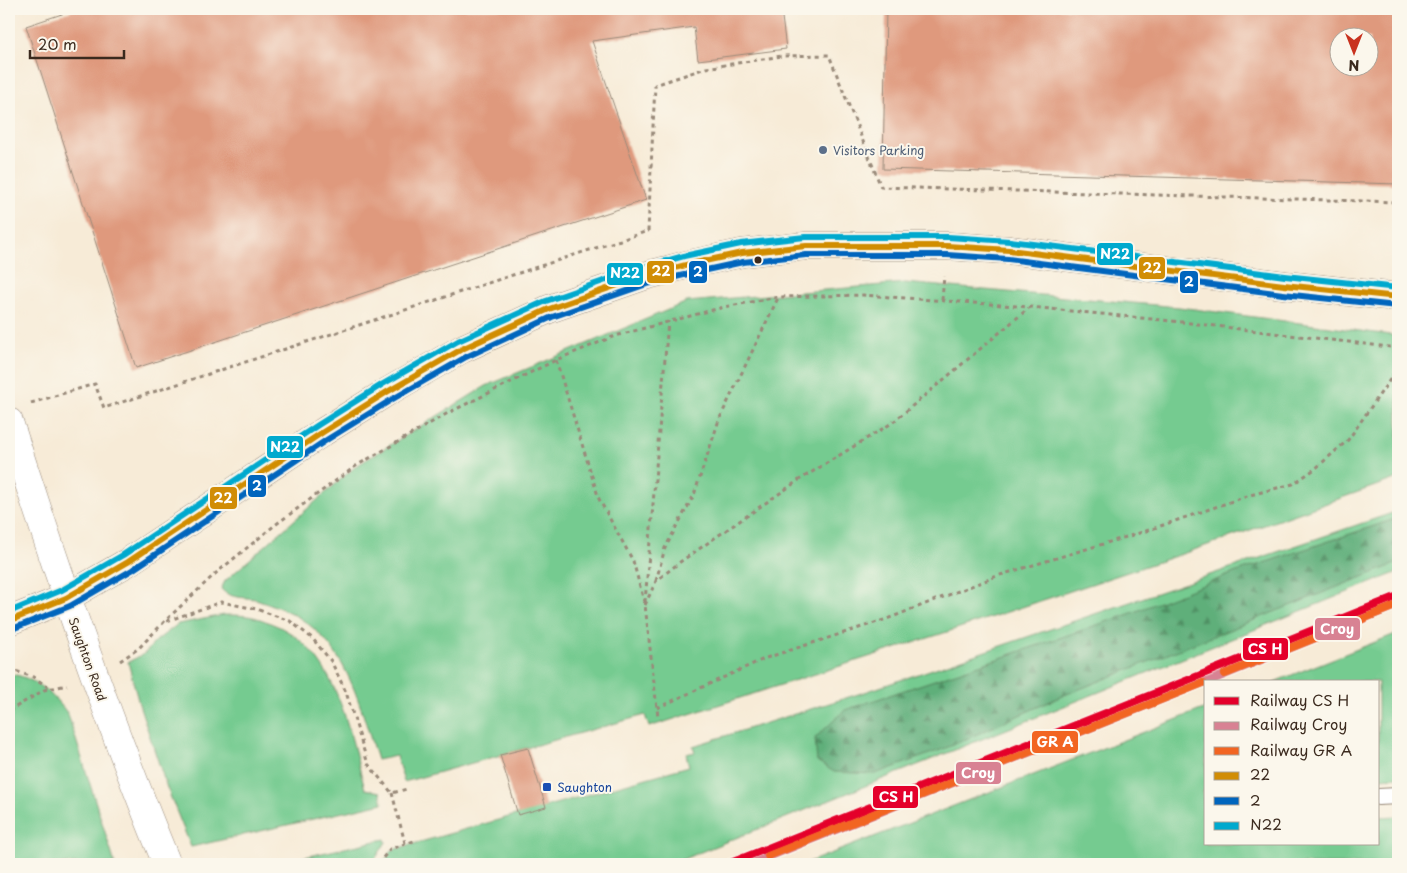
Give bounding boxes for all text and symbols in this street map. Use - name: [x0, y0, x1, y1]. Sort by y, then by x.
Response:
- scale bar: [30, 28, 124, 60]
- north arrow: [1330, 28, 1380, 78]
- text: 20 m: [38, 32, 77, 55]
- text: N: [1348, 55, 1360, 76]
- place label: Visitors Parking: [833, 141, 924, 159]
- marker: Visitors Parking: [817, 144, 829, 156]
- line badge: N22: [1096, 242, 1134, 266]
- text: N22: [1100, 243, 1130, 264]
- unlabelled marker: [753, 255, 763, 265]
- line badge: 22: [1138, 256, 1166, 280]
- text: 22: [1142, 257, 1162, 278]
- line badge: 22: [646, 260, 675, 284]
- text: 22: [651, 260, 671, 281]
- line badge: 2: [688, 260, 708, 284]
- text: 2: [693, 261, 703, 282]
- line badge: N22: [606, 262, 644, 286]
- text: N22: [610, 262, 640, 283]
- line badge: 2: [1179, 270, 1199, 294]
- text: 2: [1184, 271, 1194, 292]
- line badge: N22: [266, 435, 304, 459]
- text: N22: [270, 436, 300, 457]
- line badge: 2: [247, 474, 267, 498]
- text: 2: [252, 475, 262, 496]
- line badge: 22: [209, 486, 238, 510]
- text: 22: [213, 487, 233, 508]
- street label: Saughton Road: [64, 615, 112, 703]
- line badge: Croy: [1314, 617, 1361, 641]
- text: Croy: [1320, 618, 1354, 639]
- line badge: CS H: [1242, 637, 1289, 661]
- text: CS H: [1248, 638, 1282, 659]
- legend: [1204, 680, 1380, 846]
- text: Railway CS H: [1250, 688, 1349, 711]
- text: Railway Croy: [1250, 712, 1347, 735]
- line badge: GR A: [1031, 730, 1079, 754]
- text: GR A: [1037, 731, 1074, 752]
- text: Railway GR A: [1250, 738, 1352, 761]
- line badge: Croy: [955, 761, 1002, 785]
- text: Croy: [961, 762, 995, 783]
- text: 22: [1250, 762, 1270, 785]
- place label: Saughton: [557, 778, 612, 796]
- marker: Saughton: [541, 781, 553, 793]
- line badge: CS H: [872, 785, 919, 809]
- text: CS H: [879, 786, 913, 807]
- text: 2: [1250, 788, 1261, 811]
- text: N22: [1250, 812, 1282, 835]

